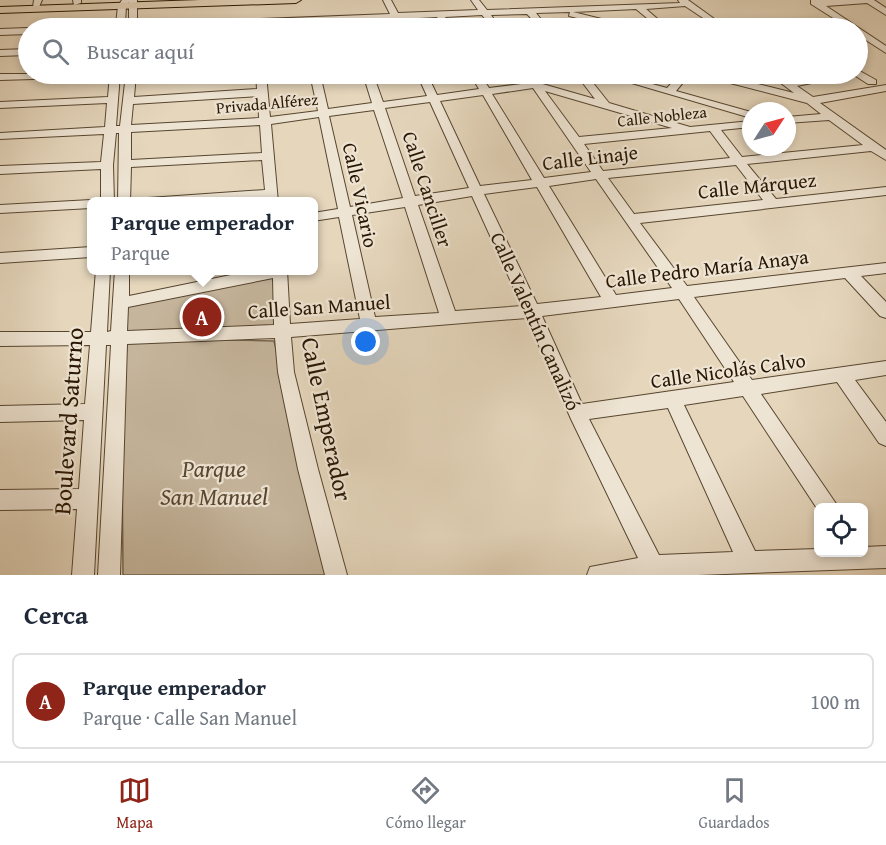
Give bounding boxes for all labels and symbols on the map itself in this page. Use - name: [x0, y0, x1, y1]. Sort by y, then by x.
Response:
- street label: Privada Alférez: [215, 87, 319, 119]
- street label: Calle Nobleza: [616, 99, 708, 133]
- north arrow: [742, 102, 796, 156]
- street label: Calle Canciller: [396, 127, 460, 251]
- street label: Calle Linaje: [541, 137, 639, 177]
- street label: Calle Vicario: [336, 140, 386, 250]
- street label: Calle Márquez: [696, 164, 818, 206]
- street label: Calle Valentín Canalizó: [484, 227, 588, 415]
- street label: Calle Pedro María Anaya: [604, 241, 811, 295]
- street label: Calle San Manuel: [247, 287, 392, 325]
- pin: A: [182, 294, 222, 340]
- street label: Boulevard Saturno: [44, 326, 92, 516]
- your location: [351, 327, 380, 356]
- street label: Calle Emperador: [293, 334, 361, 504]
- street label: Calle Nicolás Calvo: [649, 345, 807, 395]
- park label: Parque San Manuel: [160, 451, 268, 514]

